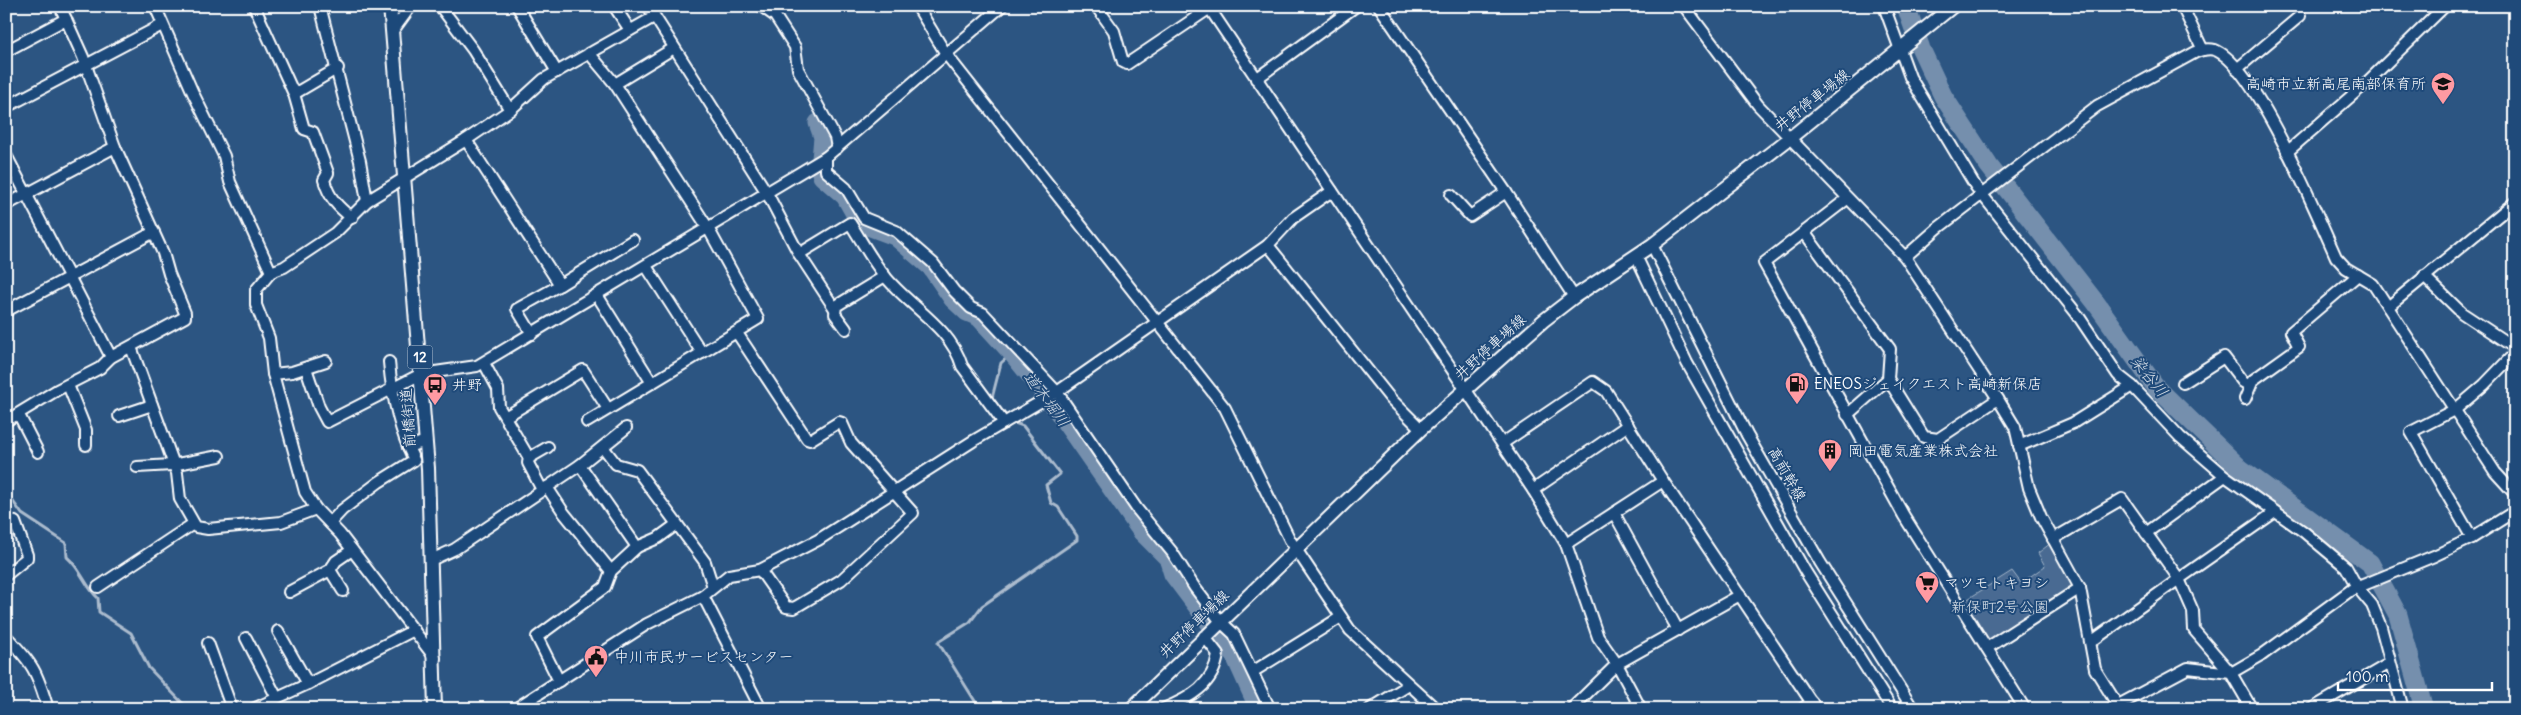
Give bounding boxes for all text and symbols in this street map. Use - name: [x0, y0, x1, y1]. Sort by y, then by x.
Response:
- street label: 井野停車場線: [1770, 64, 1853, 135]
- school or university icon: 高崎市立新高尾南部保育所: [2430, 71, 2456, 105]
- place label: 高崎市立新高尾南部保育所: [2246, 74, 2426, 93]
- street label: 井野停車場線: [1450, 309, 1529, 384]
- road number: 12: [408, 346, 432, 368]
- water label: 染谷川: [2127, 351, 2173, 401]
- water label: 道木堀川: [1020, 367, 1074, 431]
- fuel station icon: ENEOSジェイクエスト高崎新保店: [1784, 371, 1810, 405]
- bus stop icon: 井野: [422, 372, 448, 406]
- place label: ENEOSジェイクエスト高崎新保店: [1814, 374, 2042, 393]
- place label: 井野: [452, 375, 482, 394]
- street label: 前橋街道: [396, 387, 419, 449]
- building icon: 岡田電気産業株式会社: [1817, 438, 1843, 472]
- place label: 岡田電気産業株式会社: [1848, 441, 1998, 460]
- street label: 高前幹線: [1764, 443, 1811, 504]
- supermarket icon: マツモトキヨシ: [1914, 570, 1940, 604]
- place label: マツモトキヨシ: [1944, 573, 2049, 592]
- street label: 井野停車場線: [1155, 586, 1233, 662]
- park label: 新保町2号公園: [1951, 597, 2049, 616]
- public building icon: 中川市民サービスセンター: [583, 644, 609, 678]
- place label: 中川市民サービスセンター: [614, 647, 793, 666]
- scale bar: [2338, 660, 2492, 692]
- text: 100 m: [2346, 667, 2388, 686]

